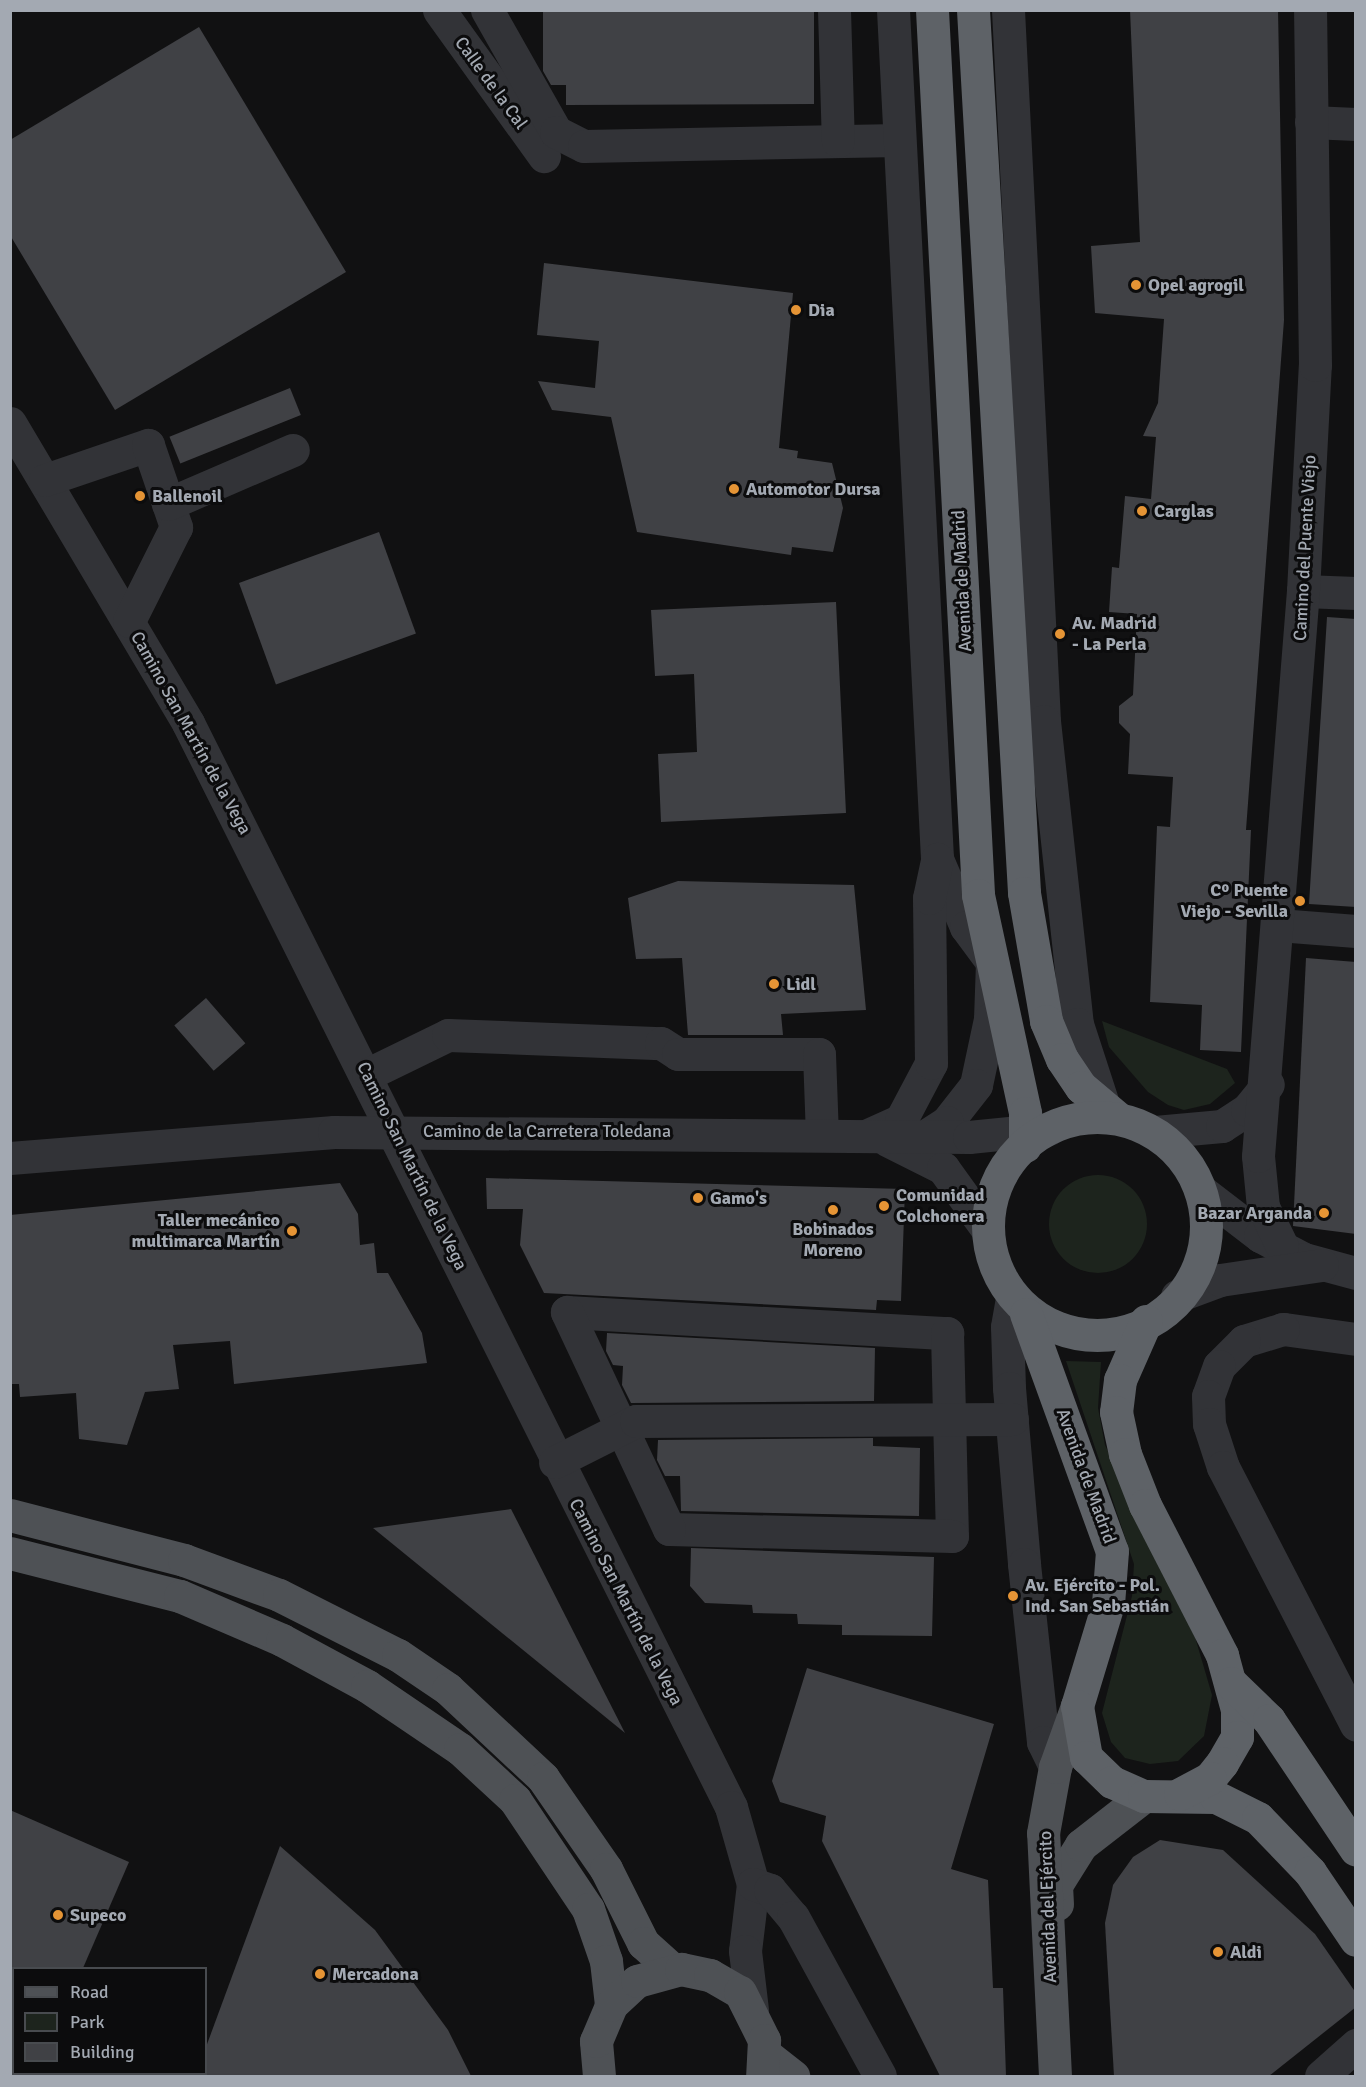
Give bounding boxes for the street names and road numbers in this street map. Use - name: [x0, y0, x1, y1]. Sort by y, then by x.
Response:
- street label: Calle de la Cal: [450, 33, 532, 133]
- street label: Camino del Puente Viejo: [1289, 454, 1321, 642]
- street label: Avenida de Madrid: [947, 510, 977, 652]
- street label: Camino San Martín de la Vega: [126, 628, 256, 838]
- street label: Camino San Martín de la Vega: [352, 1058, 472, 1274]
- street label: Camino de la Carretera Toledana: [423, 1120, 671, 1142]
- street label: Avenida de Madrid: [1052, 1406, 1120, 1546]
- street label: Camino San Martín de la Vega: [564, 1495, 688, 1709]
- street label: Avenida del Ejército: [1035, 1831, 1061, 1983]

